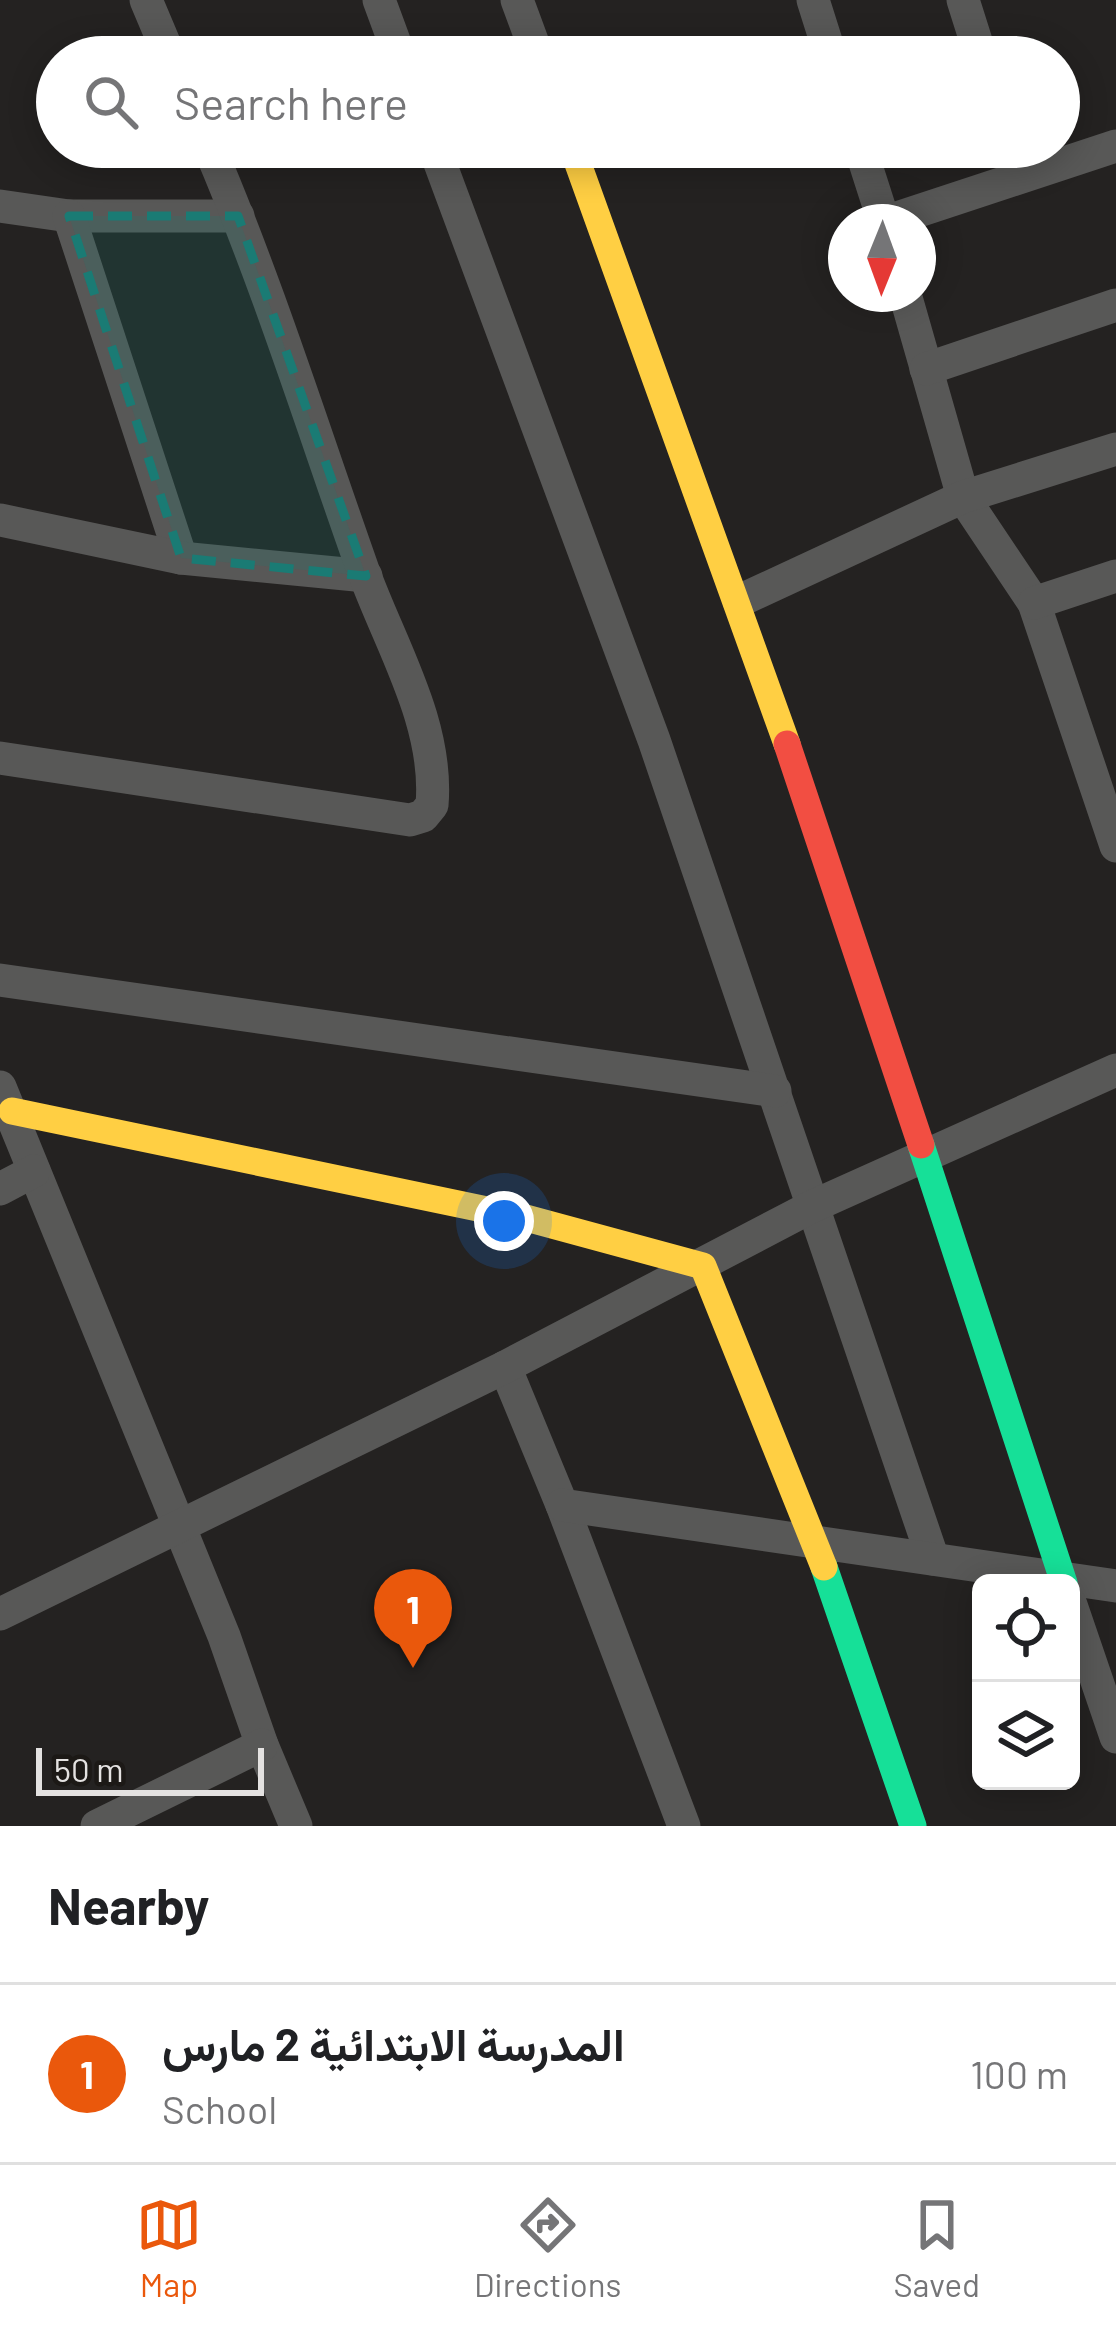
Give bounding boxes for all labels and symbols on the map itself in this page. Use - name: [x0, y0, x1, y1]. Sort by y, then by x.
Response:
- north arrow: [828, 204, 936, 312]
- your location: [474, 1191, 534, 1251]
- pin: 1: [374, 1569, 452, 1668]
- scale bar: [36, 1742, 264, 1795]

